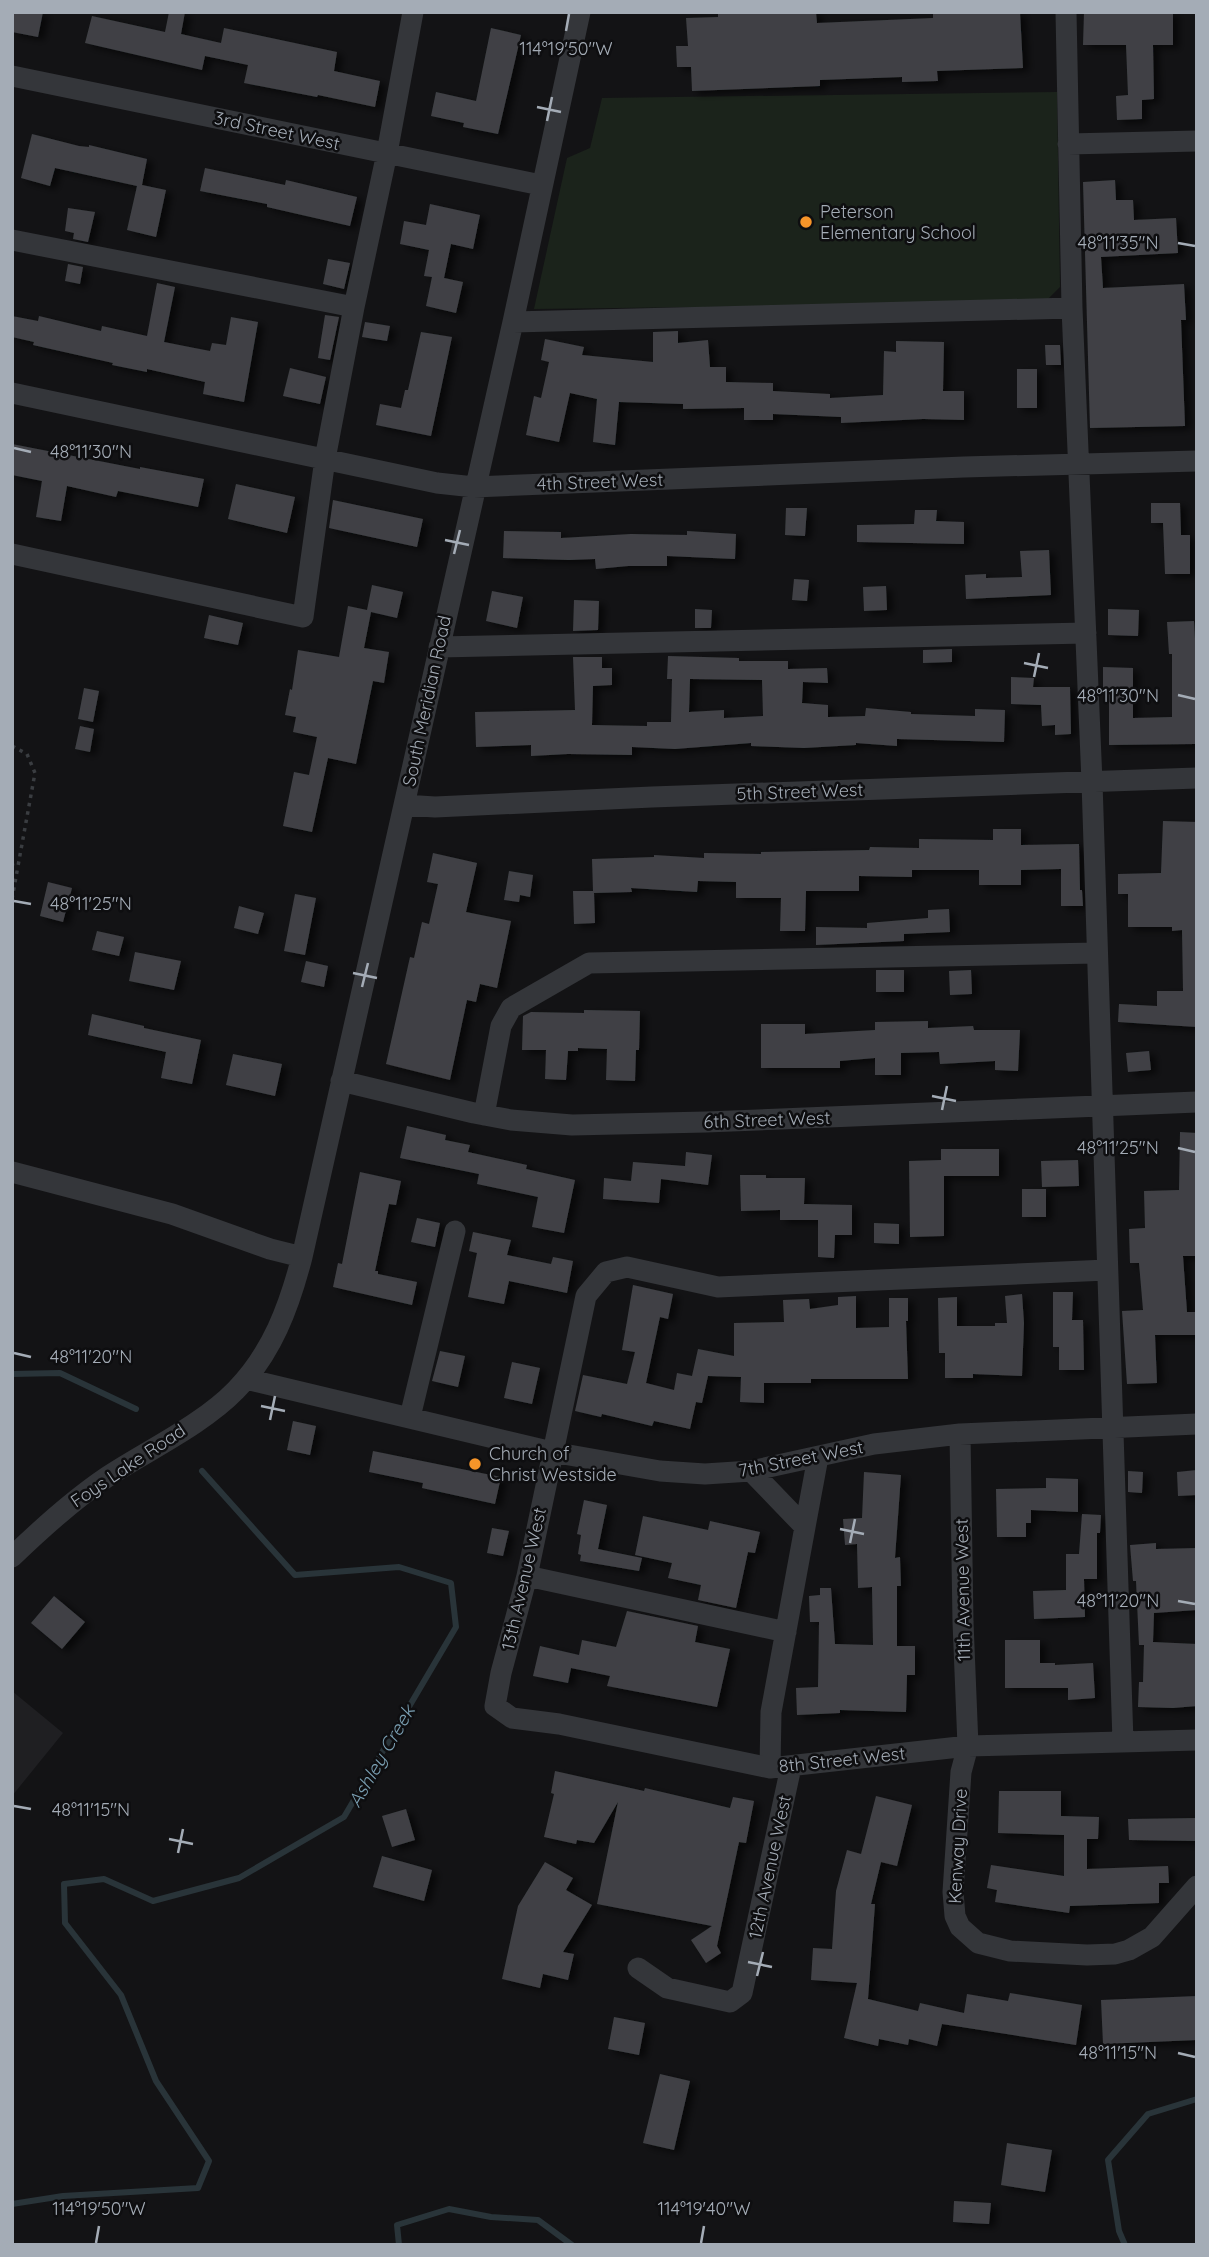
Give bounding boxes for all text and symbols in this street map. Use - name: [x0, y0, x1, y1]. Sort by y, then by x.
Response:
- text: 114°19'50"W: [519, 37, 613, 60]
- street label: 3rd Street West: [212, 106, 342, 155]
- place label: Peterson Elementary School: [820, 200, 976, 244]
- marker: Peterson Elementary School: [798, 214, 814, 230]
- text: 48°11'35"N: [1077, 231, 1159, 254]
- text: 48°11'30"N: [50, 440, 132, 463]
- street label: 4th Street West: [536, 468, 664, 495]
- street label: South Meridian Road: [397, 613, 456, 788]
- text: 48°11'30"N: [1077, 684, 1159, 707]
- street label: 5th Street West: [736, 778, 864, 805]
- text: 48°11'25"N: [50, 892, 132, 915]
- street label: 6th Street West: [703, 1106, 831, 1133]
- text: 48°11'25"N: [1077, 1136, 1159, 1159]
- text: 48°11'20"N: [50, 1345, 132, 1368]
- street label: Foys Lake Road: [66, 1419, 190, 1512]
- street label: 7th Street West: [737, 1435, 865, 1482]
- place label: Church of Christ Westside: [489, 1442, 617, 1486]
- marker: Church of Christ Westside: [467, 1456, 483, 1472]
- street label: 13th Avenue West: [496, 1505, 551, 1652]
- street label: 11th Avenue West: [950, 1518, 975, 1662]
- text: 48°11'20"N: [1077, 1589, 1159, 1612]
- water label: Ashley Creek: [342, 1699, 421, 1811]
- street label: 8th Street West: [778, 1741, 906, 1778]
- street label: Kenway Drive: [943, 1788, 972, 1904]
- street label: 12th Avenue West: [743, 1793, 796, 1941]
- text: 48°11'15"N: [52, 1798, 130, 1821]
- text: 48°11'15"N: [1079, 2041, 1157, 2064]
- text: 114°19'50"W: [52, 2197, 146, 2220]
- text: 114°19'40"W: [657, 2197, 751, 2220]

